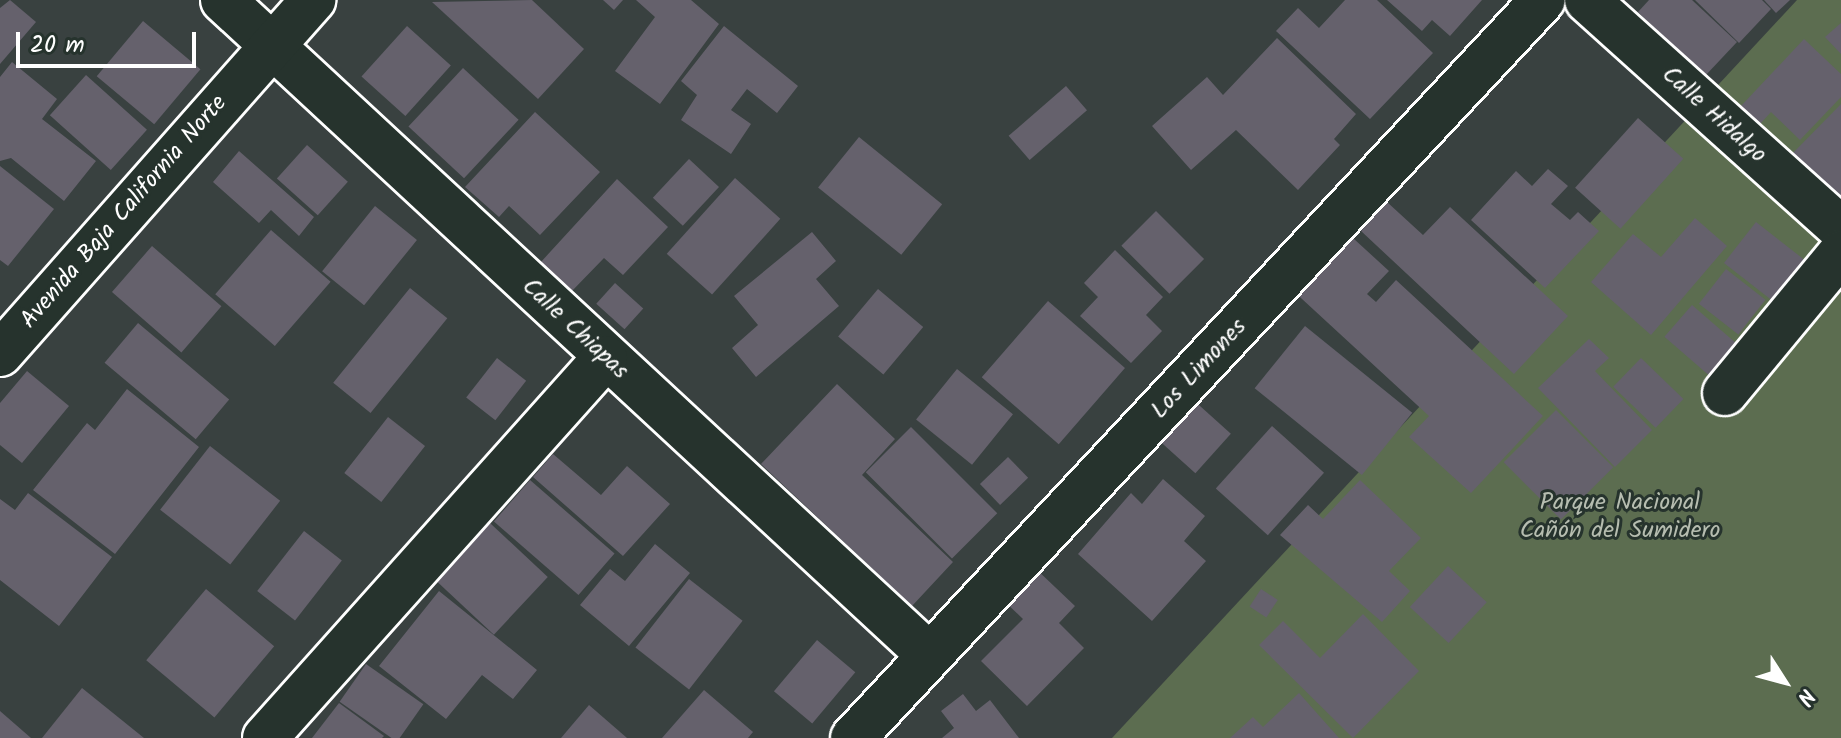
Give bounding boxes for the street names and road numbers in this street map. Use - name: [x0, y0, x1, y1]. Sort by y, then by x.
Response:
- street label: Calle Hidalgo: [1656, 60, 1772, 170]
- street label: Avenida Baja California Norte: [15, 89, 233, 335]
- street label: Calle Chiapas: [516, 272, 634, 386]
- street label: Los Limones: [1145, 313, 1253, 425]

